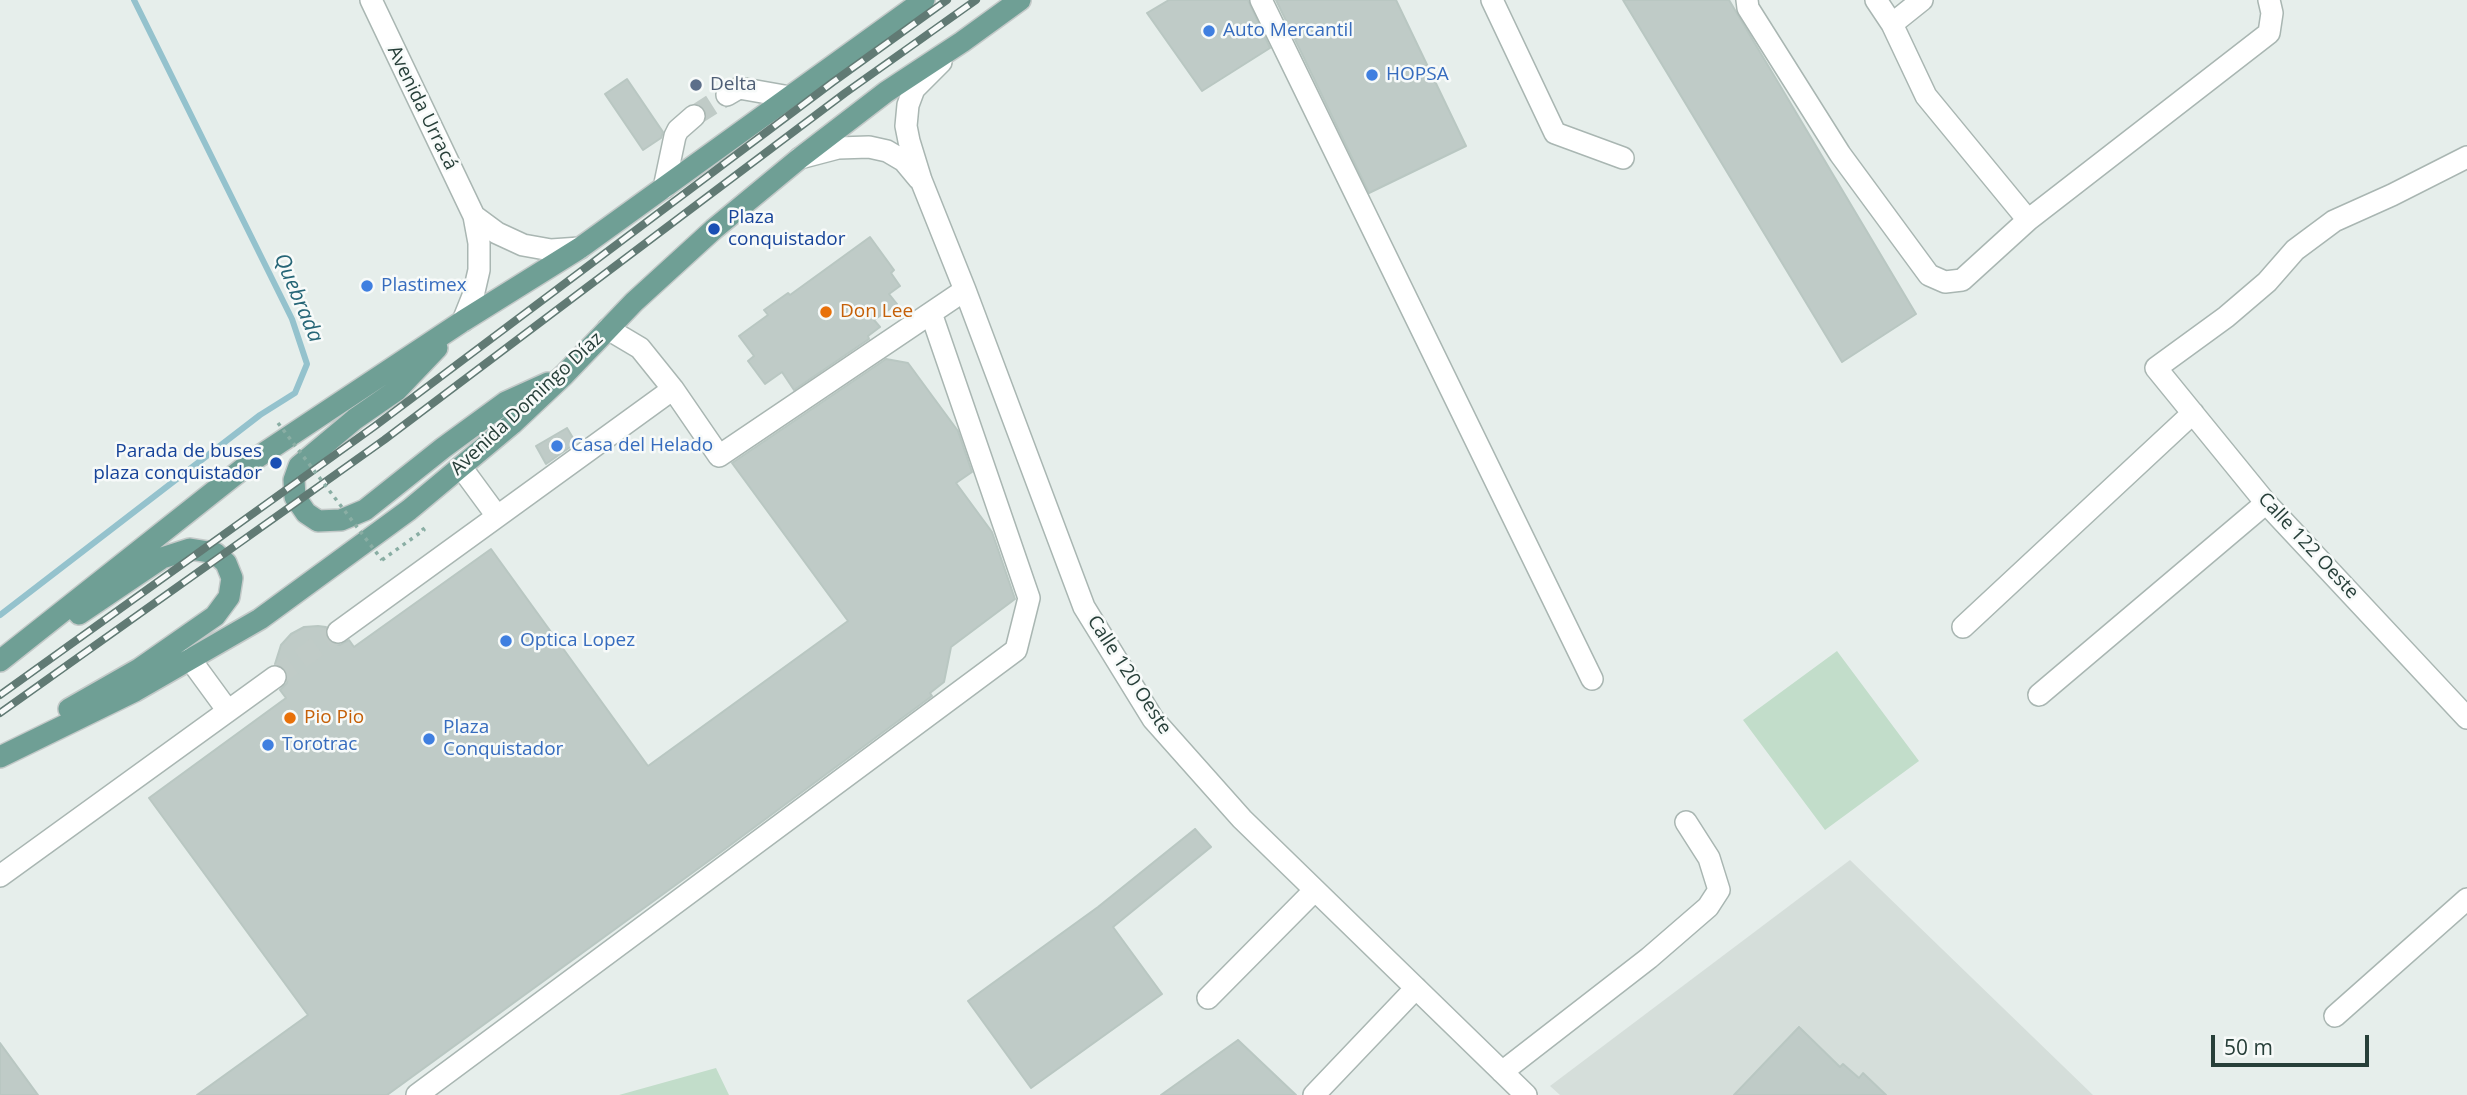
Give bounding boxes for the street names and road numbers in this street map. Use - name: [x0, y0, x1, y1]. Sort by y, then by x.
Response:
- street label: Avenida Urracá: [382, 42, 462, 174]
- street label: Avenida Domingo Díaz: [446, 328, 608, 480]
- street label: Calle 122 Oeste: [2253, 488, 2363, 604]
- street label: Calle 120 Oeste: [1082, 611, 1176, 739]

